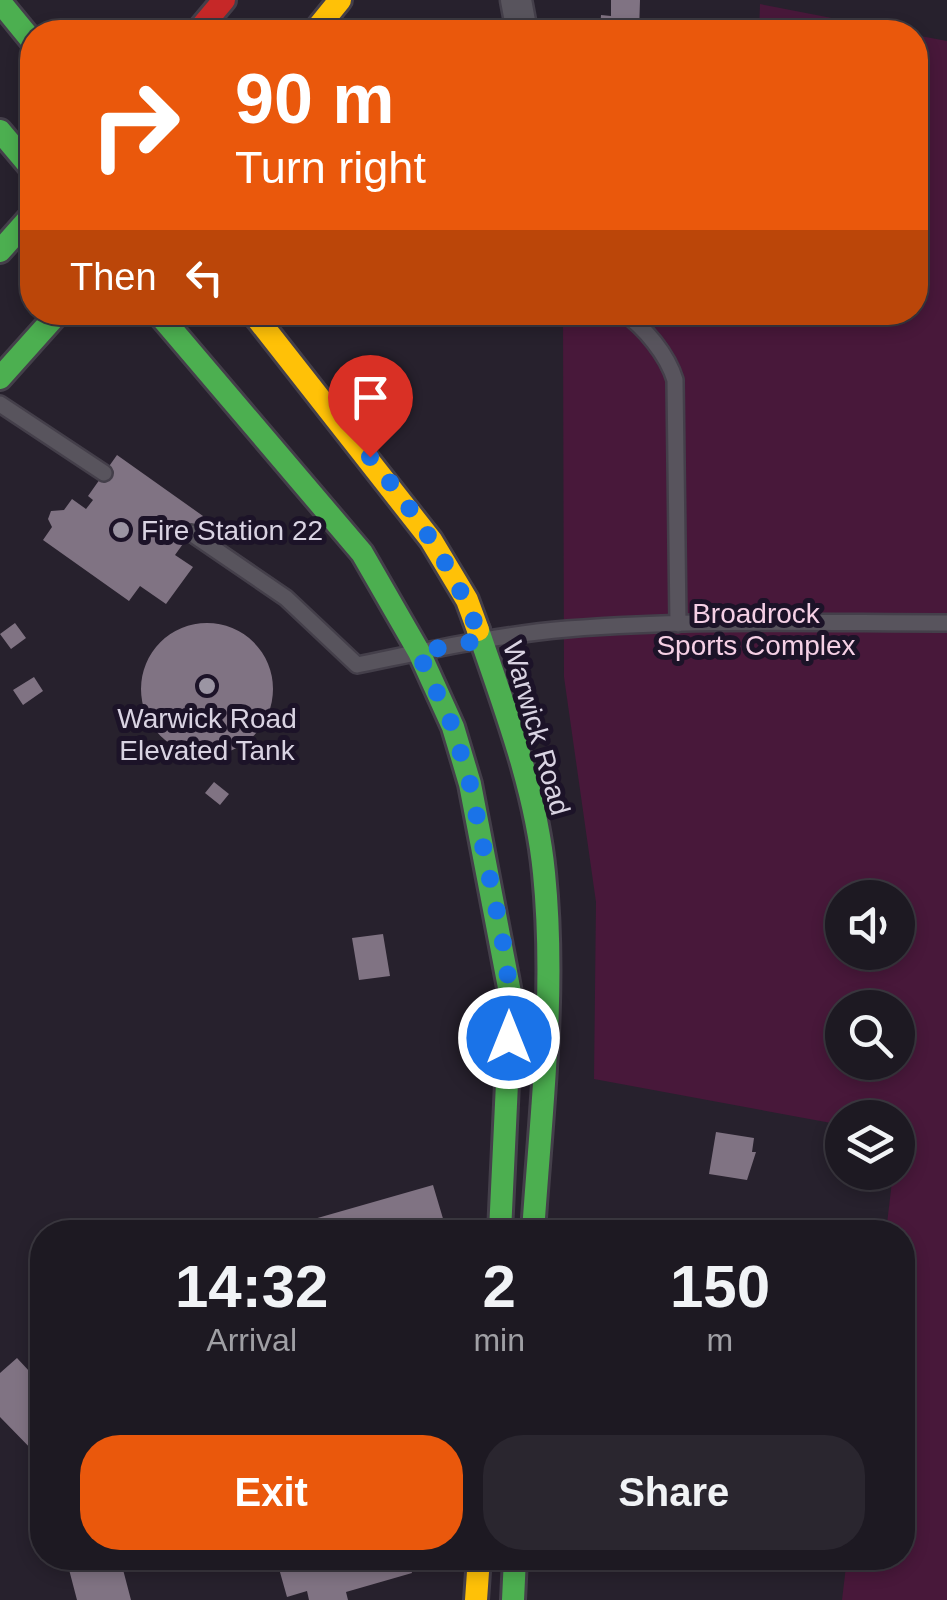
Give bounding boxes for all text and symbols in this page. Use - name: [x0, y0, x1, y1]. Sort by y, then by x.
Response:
- icon: right: [70, 60, 200, 190]
- text: 90 m: [235, 60, 395, 138]
- text: Turn right: [235, 142, 426, 193]
- icon: left: [177, 250, 232, 305]
- text: Then: [70, 256, 157, 298]
- pin: [328, 355, 413, 458]
- icon: arrive: [343, 370, 398, 425]
- place label: Fire Station 22: [141, 515, 323, 546]
- marker: Fire Station 22: [110, 519, 132, 541]
- park label: Broadrock Sports Complex: [656, 598, 856, 661]
- street label: Warwick Road: [497, 638, 576, 819]
- marker: Warwick Road Elevated Tank: [196, 675, 218, 697]
- place label: Warwick Road Elevated Tank: [117, 703, 297, 766]
- map controls: [825, 880, 915, 1190]
- button: sound: [825, 880, 915, 970]
- position arrow: [457, 986, 561, 1090]
- button: search: [825, 990, 915, 1080]
- button: layers: [825, 1100, 915, 1190]
- text: 14:32: [175, 1253, 328, 1320]
- text: 2: [482, 1253, 516, 1320]
- text: 150: [670, 1253, 770, 1320]
- text: Arrival: [206, 1322, 297, 1358]
- text: min: [473, 1322, 525, 1358]
- text: m: [707, 1322, 733, 1358]
- button: Exit: [80, 1435, 463, 1550]
- button: Share: [483, 1435, 865, 1550]

